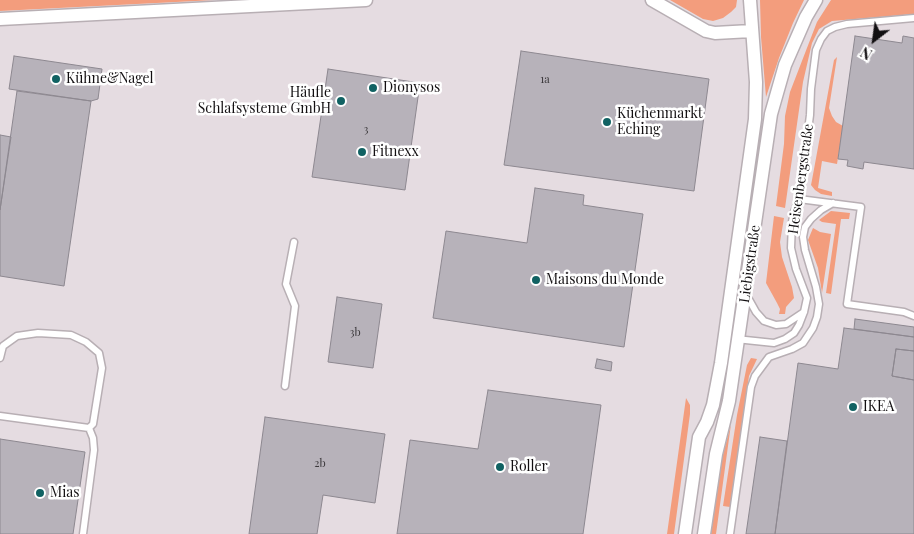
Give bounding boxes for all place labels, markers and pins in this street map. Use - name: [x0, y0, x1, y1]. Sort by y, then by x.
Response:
- place label: Kühne&Nagel: [66, 71, 154, 87]
- marker: Kühne&Nagel: [50, 73, 62, 85]
- place label: Dionysos: [383, 80, 440, 96]
- marker: Dionysos: [367, 82, 379, 94]
- place label: Häufle Schlafsysteme GmbH: [198, 85, 331, 118]
- marker: Häufle Schlafsysteme GmbH: [335, 95, 347, 107]
- place label: Küchenmarkt Eching: [617, 106, 703, 138]
- marker: Küchenmarkt Eching: [601, 116, 613, 128]
- place label: Fitnexx: [372, 144, 419, 160]
- marker: Fitnexx: [356, 146, 368, 158]
- place label: Maisons du Monde: [546, 272, 664, 288]
- marker: Maisons du Monde: [530, 274, 542, 286]
- place label: IKEA: [863, 399, 894, 415]
- marker: IKEA: [847, 401, 859, 413]
- place label: Roller: [510, 459, 548, 475]
- marker: Roller: [494, 461, 506, 473]
- place label: Mias: [50, 485, 80, 501]
- marker: Mias: [34, 487, 46, 499]

